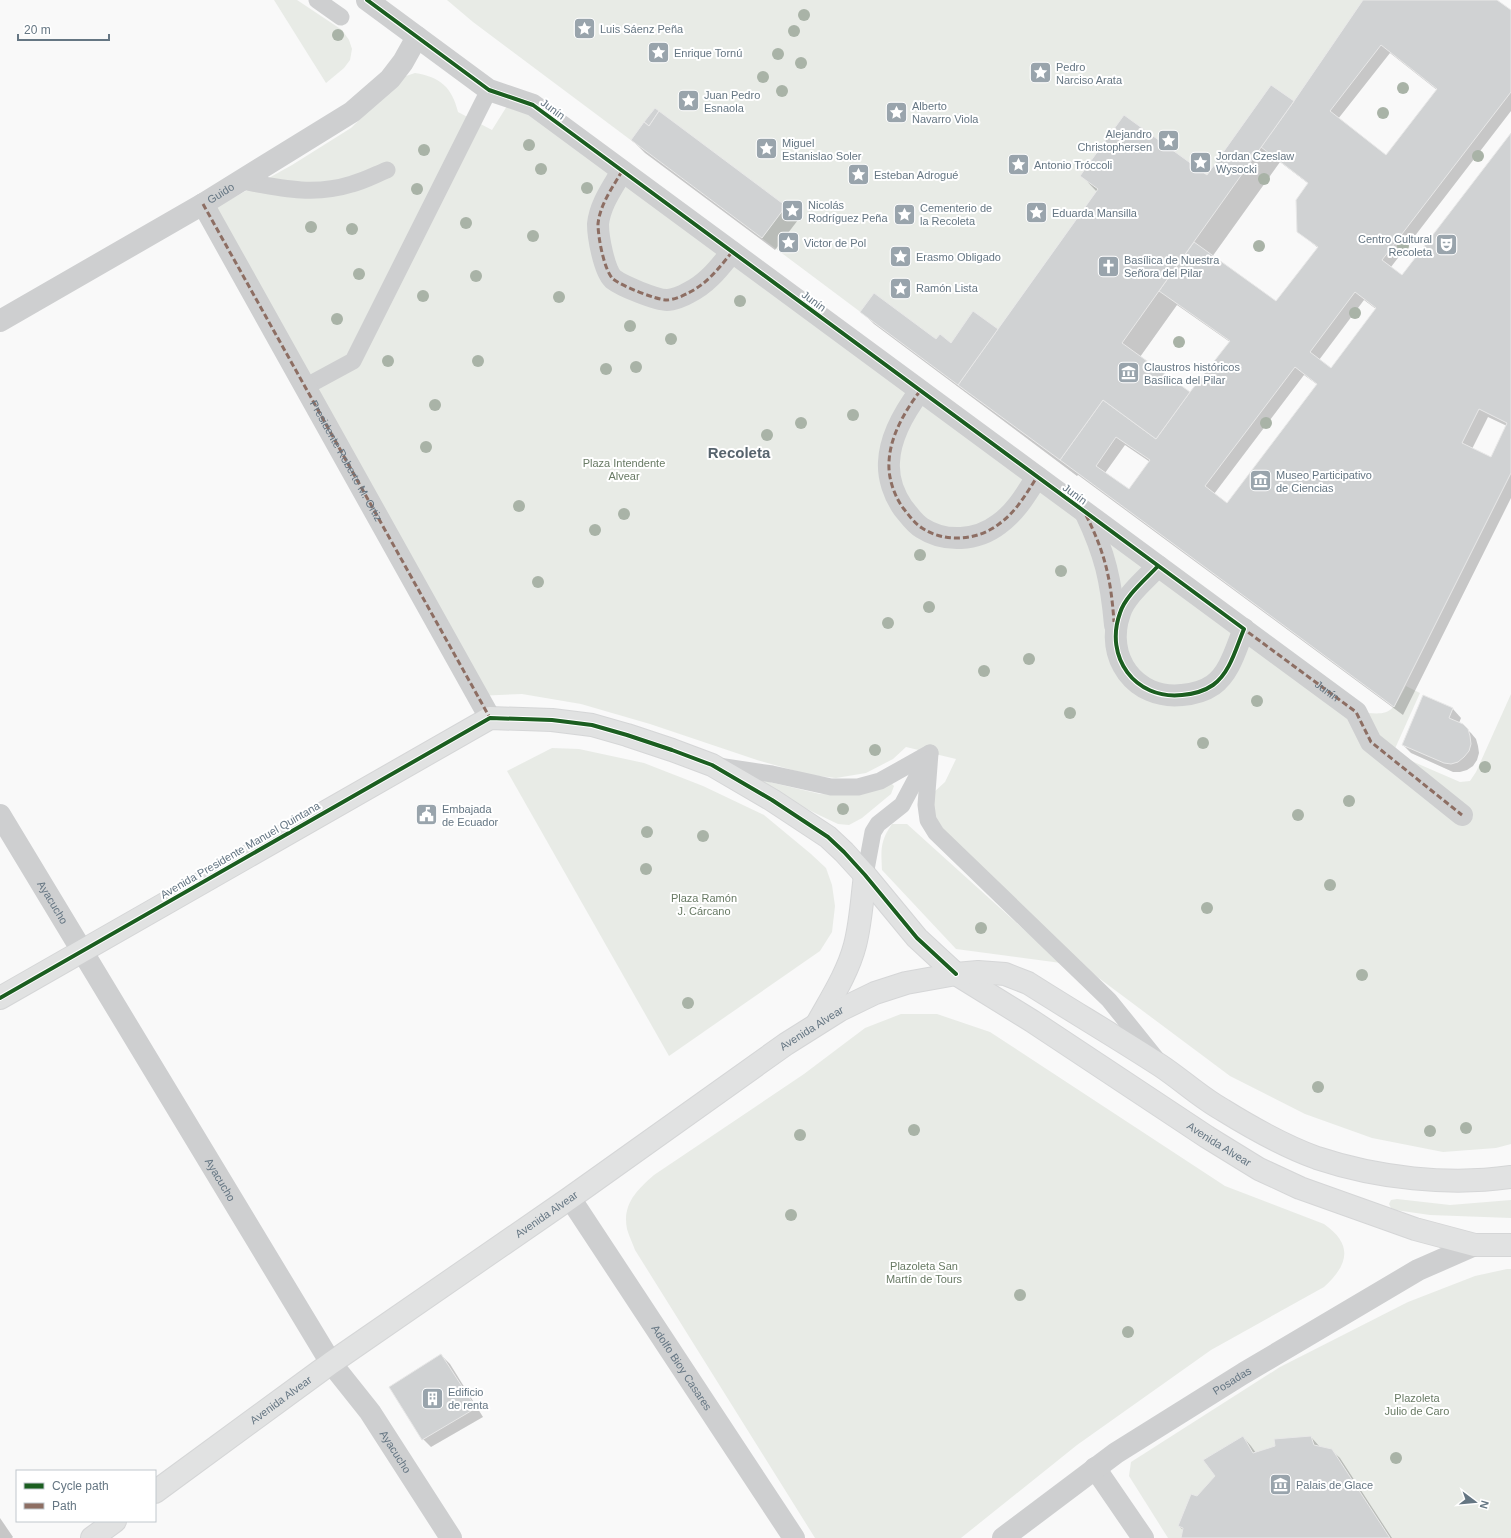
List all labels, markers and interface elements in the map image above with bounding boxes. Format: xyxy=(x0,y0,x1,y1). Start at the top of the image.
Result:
scale bar xyxy=(18,16,109,42)
place icon: Luis Sáenz Peña xyxy=(572,16,598,42)
text: 20 m xyxy=(24,23,51,37)
place label: Luis Sáenz Peña xyxy=(600,23,684,35)
place icon: Enrique Tornú xyxy=(645,40,671,66)
place label: Enrique Tornú xyxy=(674,47,742,59)
place icon: Pedro Narciso Arata xyxy=(1027,60,1053,86)
place label: Pedro Narciso Arata xyxy=(1056,61,1123,86)
place icon: Juan Pedro Esnaola xyxy=(676,88,702,114)
place label: Juan Pedro Esnaola xyxy=(704,89,760,114)
street label: Junín xyxy=(539,96,567,122)
place icon: Alberto Navarro Viola xyxy=(884,99,910,125)
place label: Alberto Navarro Viola xyxy=(912,100,979,125)
place icon: Alejandro Christophersen xyxy=(1155,127,1181,153)
place label: Alejandro Christophersen xyxy=(1077,128,1152,153)
place icon: Miguel Estanislao Soler xyxy=(754,136,780,162)
place label: Miguel Estanislao Soler xyxy=(782,137,862,162)
place icon: Jordan Czeslaw Wysocki xyxy=(1188,149,1214,175)
place label: Jordan Czeslaw Wysocki xyxy=(1216,150,1294,175)
place icon: Antonio Tróccoli xyxy=(1006,152,1032,178)
place label: Antonio Tróccoli xyxy=(1034,159,1112,171)
place icon: Esteban Adrogué xyxy=(845,162,871,188)
place label: Esteban Adrogué xyxy=(874,169,958,181)
street label: Guido xyxy=(205,180,236,206)
place icon: Nicolás Rodríguez Peña xyxy=(780,198,806,224)
place label: Nicolás Rodríguez Peña xyxy=(808,199,888,224)
place icon: Eduarda Mansilla xyxy=(1024,200,1050,226)
place icon: Cementerio de la Recoleta xyxy=(892,201,918,227)
place label: Cementerio de la Recoleta xyxy=(920,202,992,227)
place label: Eduarda Mansilla xyxy=(1052,207,1138,219)
place icon: Victor de Pol xyxy=(775,230,801,256)
theatre icon: Centro Cultural Recoleta xyxy=(1434,232,1460,258)
place label: Centro Cultural Recoleta xyxy=(1358,233,1433,258)
place label: Victor de Pol xyxy=(804,237,866,249)
place icon: Erasmo Obligado xyxy=(887,244,913,270)
place label: Erasmo Obligado xyxy=(916,251,1001,263)
church icon: Basílica de Nuestra Señora del Pilar xyxy=(1096,253,1122,279)
place label: Basílica de Nuestra Señora del Pilar xyxy=(1124,254,1220,279)
place icon: Ramón Lista xyxy=(887,275,913,301)
place label: Ramón Lista xyxy=(916,282,979,294)
street label: Junín xyxy=(800,288,828,314)
museum icon: Claustros históricos Basílica del Pilar xyxy=(1116,360,1142,386)
place label: Claustros históricos Basílica del Pilar xyxy=(1144,361,1240,386)
street label: Presidente Roberto M. Ortiz xyxy=(308,398,385,523)
district label: Recoleta xyxy=(708,444,771,461)
park label: Plaza Intendente Alvear xyxy=(583,457,665,482)
museum icon: Museo Participativo de Ciencias xyxy=(1248,468,1274,494)
place label: Museo Participativo de Ciencias xyxy=(1276,469,1372,494)
street label: Junín xyxy=(1061,481,1089,507)
street label: Junín xyxy=(1313,678,1342,704)
street label: Avenida Presidente Manuel Quintana xyxy=(158,799,323,901)
public building icon: Embajada de Ecuador xyxy=(414,802,440,828)
place label: Embajada de Ecuador xyxy=(442,803,499,828)
street label: Ayacucho xyxy=(35,879,70,926)
park label: Plaza Ramón J. Cárcano xyxy=(671,892,737,917)
street label: Avenida Alvear xyxy=(777,1003,846,1053)
street label: Avenida Alvear xyxy=(1185,1119,1254,1169)
street label: Ayacucho xyxy=(203,1156,238,1203)
street label: Avenida Alvear xyxy=(513,1188,580,1240)
park label: Plazoleta San Martín de Tours xyxy=(886,1260,963,1285)
street label: Adolfo Bioy Casares xyxy=(649,1323,714,1413)
street label: Posadas xyxy=(1210,1364,1254,1397)
street label: Avenida Alvear xyxy=(248,1373,314,1426)
building icon: Edificio de renta xyxy=(419,1385,445,1411)
place label: Edificio de renta xyxy=(448,1386,489,1411)
park label: Plazoleta Julio de Caro xyxy=(1385,1392,1449,1417)
street label: Ayacucho xyxy=(377,1428,414,1475)
legend xyxy=(16,1470,156,1522)
museum icon: Palais de Glace xyxy=(1268,1472,1294,1498)
text: Cycle path xyxy=(52,1479,109,1493)
place label: Palais de Glace xyxy=(1296,1479,1373,1491)
north arrow xyxy=(1455,1482,1495,1522)
text: Path xyxy=(52,1499,77,1513)
text: N xyxy=(1478,1499,1491,1510)

